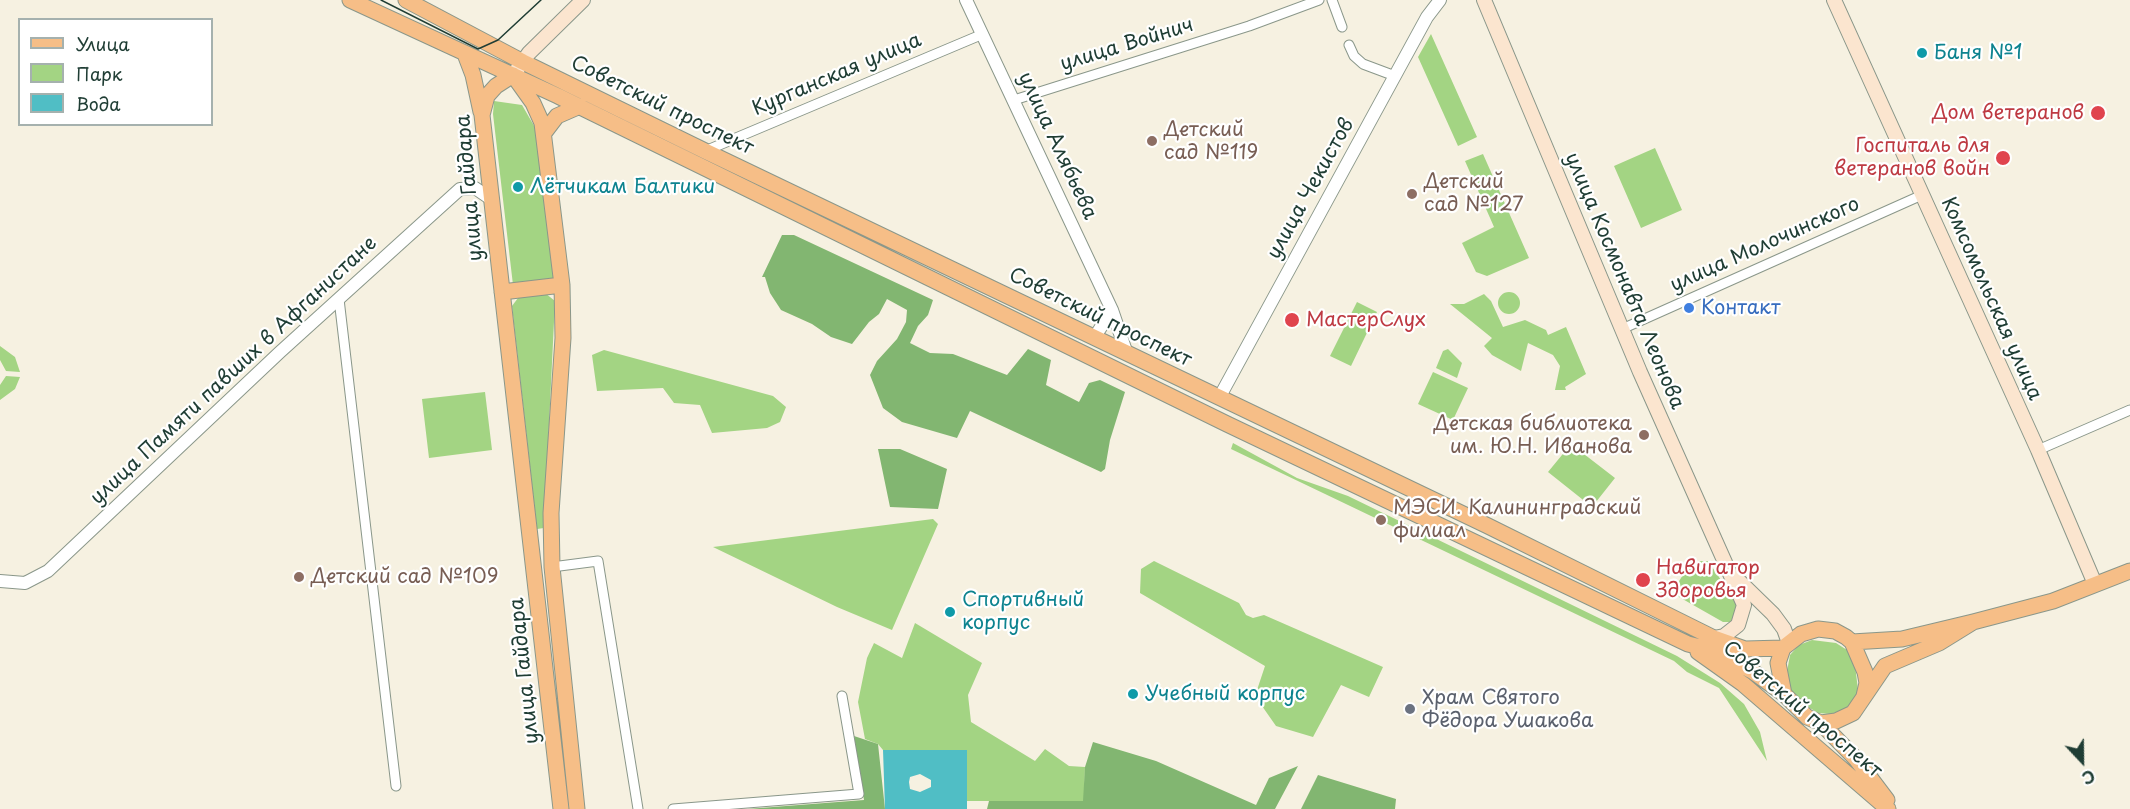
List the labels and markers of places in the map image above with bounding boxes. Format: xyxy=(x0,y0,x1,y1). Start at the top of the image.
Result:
place label: Баня №1 xyxy=(1934,41,2022,65)
marker: Баня №1 xyxy=(1915,46,1929,60)
place label: Дом ветеранов xyxy=(1932,101,2084,125)
marker: Дом ветеранов xyxy=(2089,104,2107,122)
place label: Детский сад №119 xyxy=(1164,118,1258,165)
marker: Детский сад №119 xyxy=(1145,134,1159,148)
place label: Госпиталь для ветеранов войн xyxy=(1834,134,1990,181)
marker: Госпиталь для ветеранов войн xyxy=(1994,149,2012,167)
place label: Детский сад №127 xyxy=(1424,170,1524,217)
place label: Лётчикам Балтики xyxy=(530,175,715,199)
marker: Лётчикам Балтики xyxy=(511,180,525,194)
marker: Детский сад №127 xyxy=(1405,187,1419,201)
place label: Контакт xyxy=(1701,296,1780,320)
marker: Контакт xyxy=(1682,301,1696,315)
place label: МастерСлух xyxy=(1306,308,1426,332)
marker: МастерСлух xyxy=(1283,311,1301,329)
place label: Детская библиотека им. Ю.Н. Иванова xyxy=(1434,412,1632,459)
marker: Детская библиотека им. Ю.Н. Иванова xyxy=(1637,428,1651,442)
place label: МЭСИ. Калининградский филиал xyxy=(1393,496,1641,543)
marker: МЭСИ. Калининградский филиал xyxy=(1374,513,1388,527)
place label: Навигатор Здоровья xyxy=(1656,556,1760,603)
place label: Детский сад №109 xyxy=(311,565,498,589)
marker: Детский сад №109 xyxy=(292,570,306,584)
marker: Навигатор Здоровья xyxy=(1634,571,1652,589)
place label: Спортивный корпус xyxy=(962,588,1084,635)
marker: Спортивный корпус xyxy=(943,605,957,619)
place label: Учебный корпус xyxy=(1145,682,1305,706)
place label: Храм Святого Фёдора Ушакова xyxy=(1422,686,1593,733)
marker: Учебный корпус xyxy=(1126,687,1140,701)
marker: Храм Святого Фёдора Ушакова xyxy=(1403,702,1417,716)

